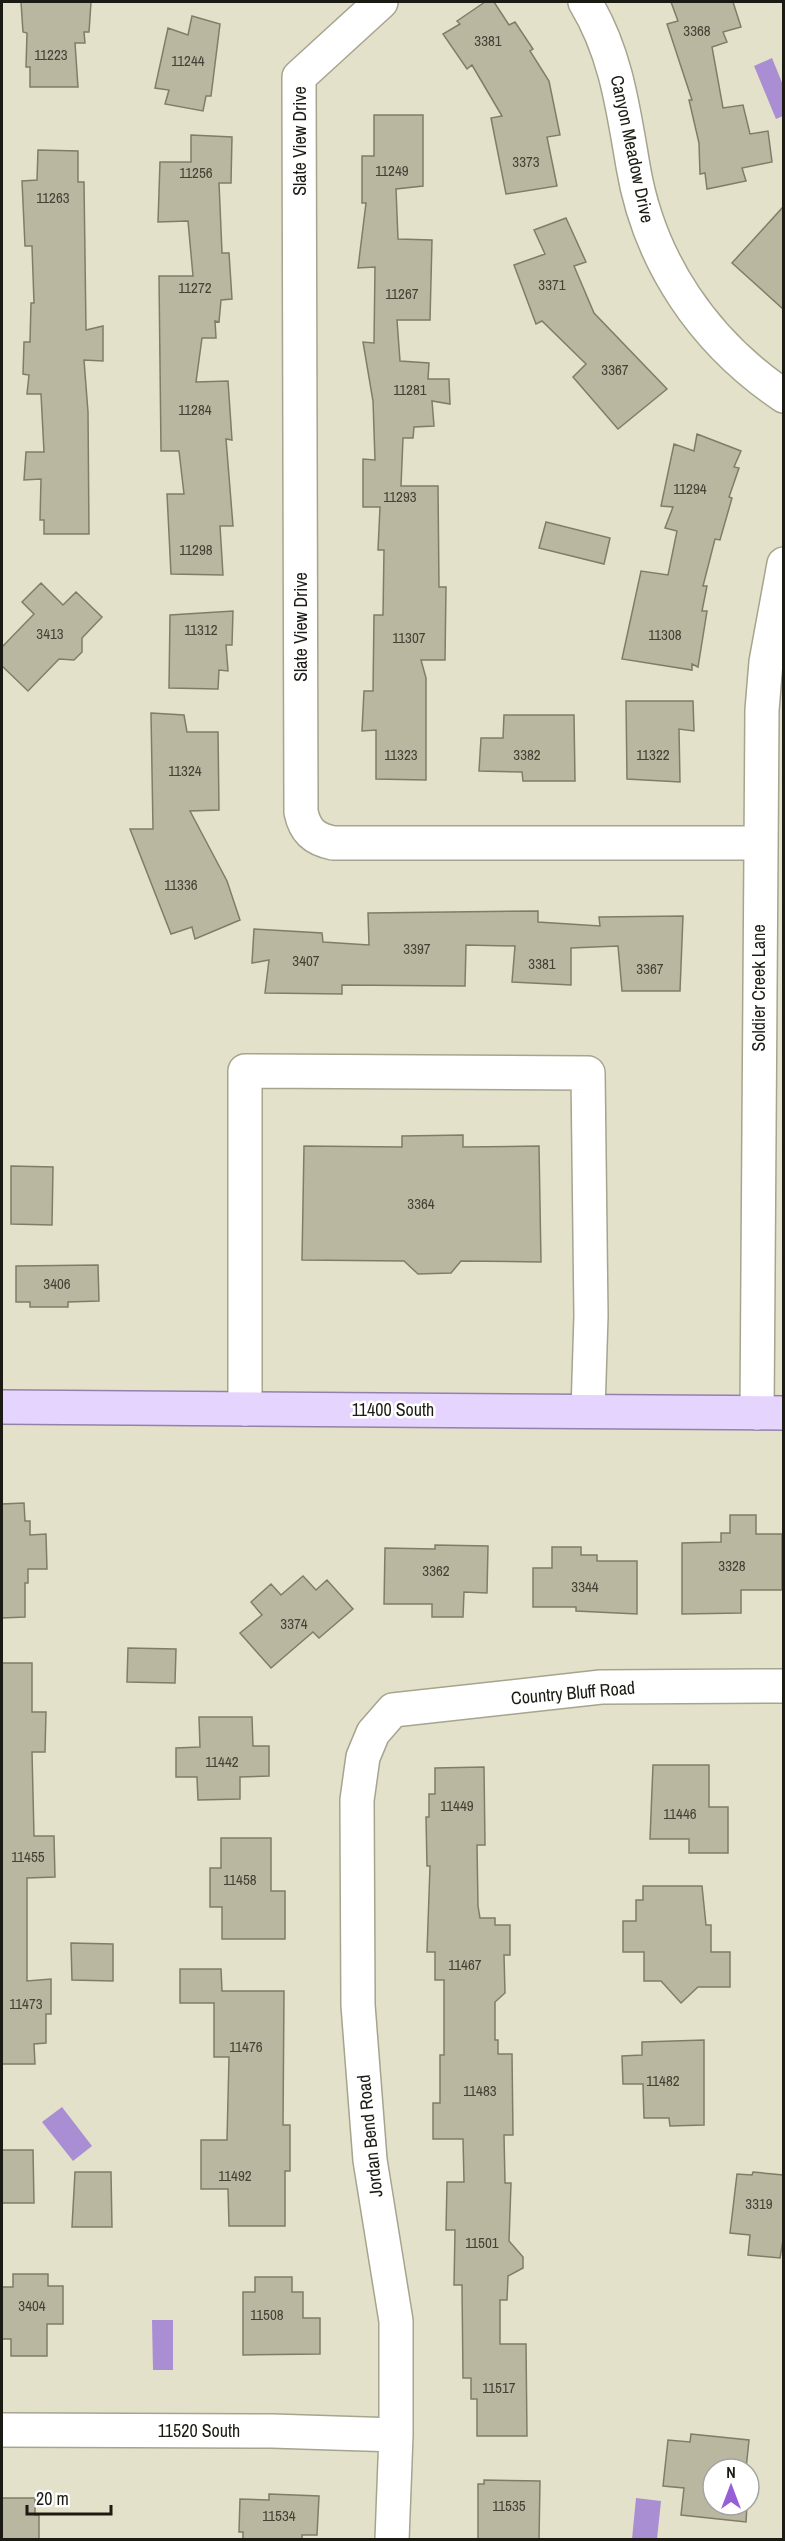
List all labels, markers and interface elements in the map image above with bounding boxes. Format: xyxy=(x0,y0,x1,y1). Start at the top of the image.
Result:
house number: 3368 xyxy=(683,20,711,41)
house number: 3381 xyxy=(474,30,502,51)
house number: 11223 xyxy=(34,44,68,65)
house number: 11244 xyxy=(171,50,205,71)
street label: Canyon Meadow Drive xyxy=(605,73,660,225)
street label: Slate View Drive xyxy=(287,86,312,196)
house number: 3373 xyxy=(512,151,540,172)
house number: 11249 xyxy=(375,160,409,181)
house number: 11256 xyxy=(179,162,213,183)
house number: 11263 xyxy=(36,187,70,208)
house number: 3371 xyxy=(538,274,566,295)
house number: 11272 xyxy=(178,277,212,298)
house number: 11267 xyxy=(385,283,419,304)
house number: 3367 xyxy=(601,359,629,380)
house number: 11281 xyxy=(393,379,427,400)
house number: 11284 xyxy=(178,399,212,420)
house number: 11294 xyxy=(673,478,707,499)
house number: 11293 xyxy=(383,486,417,507)
house number: 11298 xyxy=(179,539,213,560)
street label: Slate View Drive xyxy=(288,572,313,682)
house number: 11312 xyxy=(184,619,218,640)
house number: 3413 xyxy=(36,623,64,644)
house number: 11308 xyxy=(648,624,682,645)
house number: 11307 xyxy=(392,627,426,648)
house number: 11323 xyxy=(384,744,418,765)
house number: 3382 xyxy=(513,744,541,765)
house number: 11322 xyxy=(636,744,670,765)
house number: 11324 xyxy=(168,760,202,781)
house number: 11336 xyxy=(164,874,198,895)
street label: Soldier Creek Lane xyxy=(746,924,771,1052)
house number: 3397 xyxy=(403,938,431,959)
house number: 3407 xyxy=(292,950,320,971)
house number: 3381 xyxy=(528,953,556,974)
house number: 3367 xyxy=(636,958,664,979)
house number: 3364 xyxy=(407,1193,435,1214)
house number: 3406 xyxy=(43,1273,71,1294)
street label: 11400 South xyxy=(352,1397,434,1422)
house number: 3328 xyxy=(718,1555,746,1576)
house number: 3362 xyxy=(422,1560,450,1581)
house number: 3344 xyxy=(571,1576,599,1597)
house number: 3374 xyxy=(280,1613,308,1634)
street label: Country Bluff Road xyxy=(510,1675,636,1710)
house number: 11442 xyxy=(205,1751,239,1772)
house number: 11449 xyxy=(440,1795,474,1816)
house number: 11446 xyxy=(663,1803,697,1824)
house number: 11455 xyxy=(11,1846,45,1867)
house number: 11458 xyxy=(223,1869,257,1890)
house number: 11467 xyxy=(448,1954,482,1975)
house number: 11473 xyxy=(9,1993,43,2014)
house number: 11476 xyxy=(229,2036,263,2057)
house number: 11482 xyxy=(646,2070,680,2091)
street label: Jordan Bend Road xyxy=(351,2074,388,2199)
house number: 11483 xyxy=(463,2080,497,2101)
house number: 11492 xyxy=(218,2165,252,2186)
house number: 3319 xyxy=(745,2193,773,2214)
house number: 11501 xyxy=(465,2232,499,2253)
house number: 3404 xyxy=(18,2295,46,2316)
house number: 11508 xyxy=(250,2304,284,2325)
house number: 11517 xyxy=(482,2377,516,2398)
street label: 11520 South xyxy=(158,2418,240,2443)
north arrow xyxy=(701,2457,761,2517)
text: N xyxy=(726,2461,736,2483)
scale bar xyxy=(27,2478,111,2516)
text: 20 m xyxy=(36,2486,69,2511)
house number: 11535 xyxy=(492,2495,526,2516)
house number: 11534 xyxy=(262,2505,296,2526)

